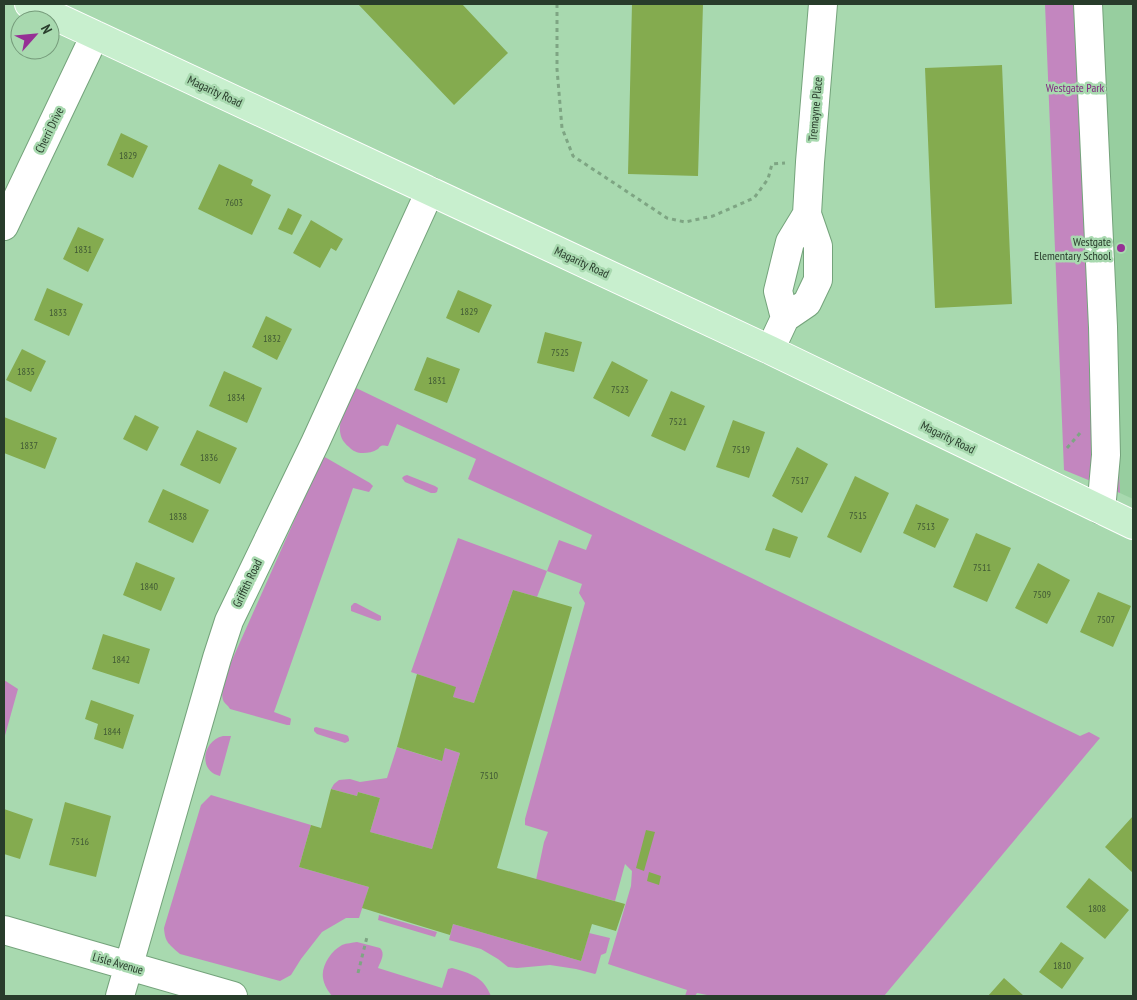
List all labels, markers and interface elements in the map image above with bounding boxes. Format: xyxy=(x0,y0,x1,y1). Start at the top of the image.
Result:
north arrow xyxy=(10,10,60,60)
text: N xyxy=(37,22,56,37)
street label: Magarity Road xyxy=(185,72,245,110)
street label: Tremayne Place xyxy=(805,76,825,142)
park label: Westgate Park xyxy=(1046,80,1105,95)
street label: Cherri Drive xyxy=(31,105,67,155)
house number: 1829 xyxy=(119,149,137,162)
house number: 7603 xyxy=(225,196,243,209)
place label: Westgate Elementary School xyxy=(1034,234,1111,263)
marker: Westgate Elementary School xyxy=(1115,242,1127,254)
house number: 1831 xyxy=(74,243,92,256)
street label: Magarity Road xyxy=(552,243,612,281)
house number: 1829 xyxy=(460,305,478,318)
house number: 1833 xyxy=(49,306,67,319)
house number: 1832 xyxy=(263,332,281,345)
house number: 7525 xyxy=(551,346,569,359)
house number: 1835 xyxy=(17,365,35,378)
house number: 1831 xyxy=(428,374,446,387)
house number: 7523 xyxy=(611,383,629,396)
house number: 1834 xyxy=(227,391,246,404)
house number: 7521 xyxy=(669,415,687,428)
street label: Magarity Road xyxy=(918,417,978,457)
house number: 1837 xyxy=(20,439,38,452)
house number: 7519 xyxy=(732,443,750,456)
house number: 1836 xyxy=(200,451,219,464)
house number: 7517 xyxy=(791,474,809,487)
house number: 7515 xyxy=(849,509,867,522)
house number: 1838 xyxy=(169,510,187,523)
house number: 7513 xyxy=(917,520,935,533)
street label: Griffith Road xyxy=(229,556,265,610)
house number: 7511 xyxy=(973,561,991,574)
house number: 1840 xyxy=(140,580,159,593)
house number: 7509 xyxy=(1033,588,1051,601)
house number: 7507 xyxy=(1097,613,1115,626)
house number: 1842 xyxy=(112,653,130,666)
house number: 1844 xyxy=(103,725,122,738)
house number: 7510 xyxy=(480,769,499,782)
house number: 7516 xyxy=(71,835,90,848)
house number: 1808 xyxy=(1088,902,1106,915)
street label: Lisle Avenue xyxy=(91,949,145,977)
house number: 1810 xyxy=(1053,959,1072,972)

